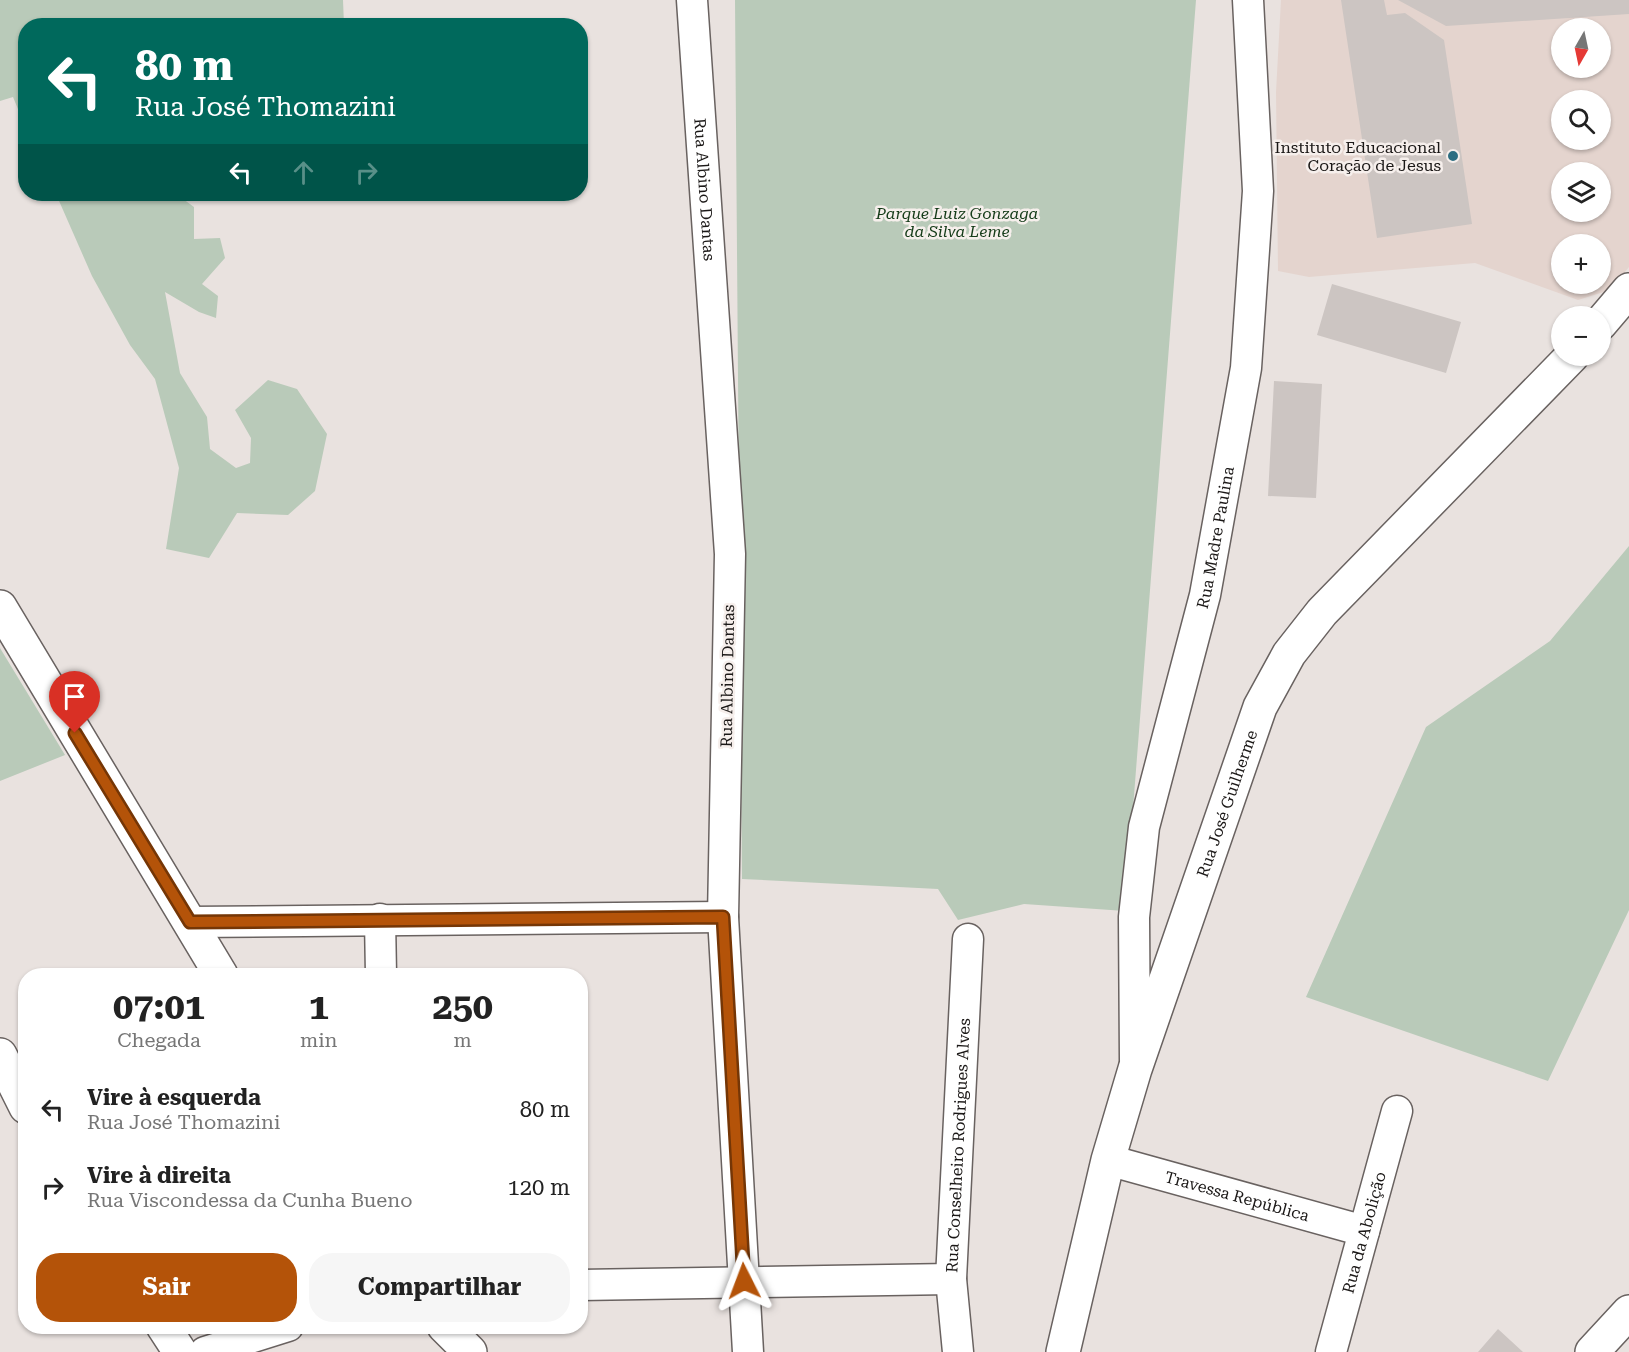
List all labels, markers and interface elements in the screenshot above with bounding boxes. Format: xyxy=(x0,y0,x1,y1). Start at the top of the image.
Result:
north arrow xyxy=(1551,18,1611,78)
map controls xyxy=(1551,18,1611,366)
text: 80 m xyxy=(135,41,233,90)
icon: left xyxy=(36,42,114,120)
button: search xyxy=(1551,90,1611,150)
text: Rua José Thomazini xyxy=(135,91,396,123)
street label: Rua Albino Dantas xyxy=(690,118,719,262)
place label: Instituto Educacional Coração de Jesus xyxy=(1275,138,1441,175)
marker: Instituto Educacional Coração de Jesus xyxy=(1446,149,1460,163)
icon: left xyxy=(224,156,257,189)
icon: ahead xyxy=(287,156,320,189)
icon: right xyxy=(350,156,383,189)
button: layers xyxy=(1551,162,1611,222)
park label: Parque Luiz Gonzaga da Silva Leme xyxy=(875,204,1039,241)
button: + xyxy=(1551,234,1611,294)
button: − xyxy=(1551,306,1611,366)
street label: Rua Madre Paulina xyxy=(1193,465,1238,611)
street label: Rua Albino Dantas xyxy=(717,604,738,748)
pin xyxy=(49,671,100,733)
icon: arrive xyxy=(58,680,91,713)
street label: Rua José Guilherme xyxy=(1193,727,1261,880)
text: 07:01 xyxy=(113,986,205,1028)
text: 1 xyxy=(309,986,329,1028)
text: 250 xyxy=(433,986,493,1028)
street label: Rua Conselheiro Rodrigues Alves xyxy=(942,1017,974,1273)
text: Chegada xyxy=(117,1028,201,1052)
text: min xyxy=(300,1028,337,1052)
text: m xyxy=(454,1028,472,1052)
text: Vire à esquerda xyxy=(87,1085,261,1110)
icon: left xyxy=(36,1093,69,1126)
text: 80 m xyxy=(520,1097,570,1122)
text: Rua José Thomazini xyxy=(87,1110,280,1134)
text: Vire à direita xyxy=(87,1163,231,1188)
street label: Travessa República xyxy=(1163,1167,1312,1225)
street label: Rua da Abolição xyxy=(1338,1169,1390,1296)
icon: right xyxy=(36,1171,69,1204)
text: 120 m xyxy=(507,1175,570,1200)
text: Rua Viscondessa da Cunha Bueno xyxy=(87,1188,412,1212)
position arrow xyxy=(712,1249,776,1313)
button: Sair xyxy=(36,1253,297,1322)
button: Compartilhar xyxy=(309,1253,570,1322)

